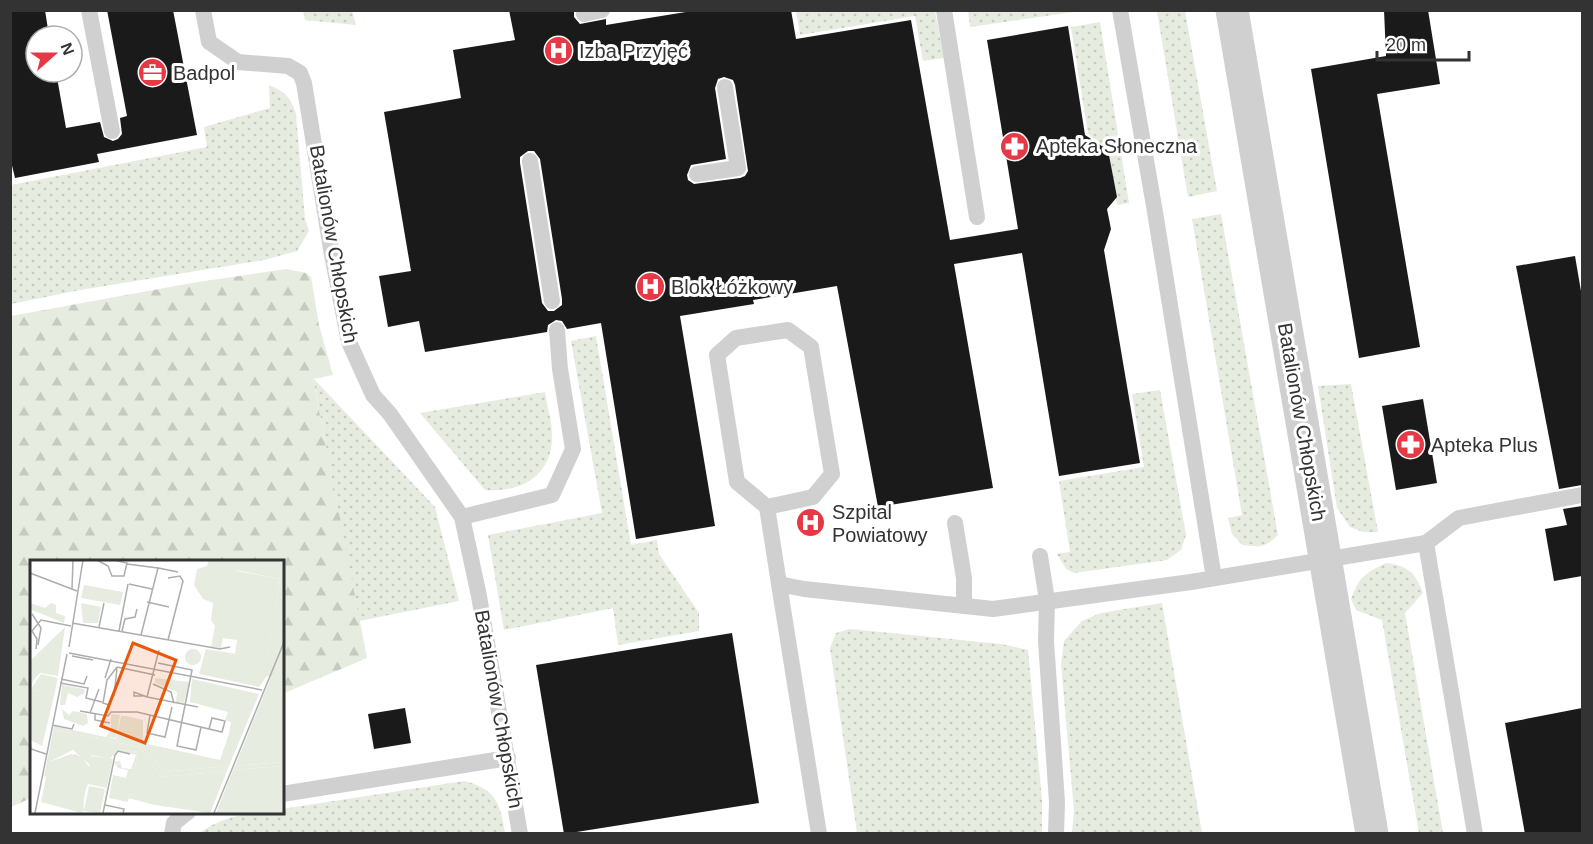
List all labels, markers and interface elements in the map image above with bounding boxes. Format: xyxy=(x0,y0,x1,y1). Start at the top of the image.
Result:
north arrow xyxy=(24,24,84,84)
scale bar xyxy=(1377,24,1468,62)
hospital icon: Izba Przyjęć xyxy=(542,35,574,67)
text: 20 m xyxy=(1386,35,1426,55)
text: N xyxy=(58,40,78,57)
place label: Izba Przyjęć xyxy=(579,40,688,62)
office icon: Badpol xyxy=(136,57,168,89)
place label: Badpol xyxy=(173,62,235,84)
pharmacy icon: Apteka Słoneczna xyxy=(999,130,1031,162)
place label: Apteka Słoneczna xyxy=(1036,135,1198,157)
street label: Batalionów Chłopskich xyxy=(306,143,362,345)
hospital icon: Blok Łóżkowy xyxy=(634,271,666,303)
place label: Blok Łóżkowy xyxy=(671,276,793,298)
street label: Batalionów Chłopskich xyxy=(1274,321,1330,523)
pharmacy icon: Apteka Plus xyxy=(1394,429,1426,461)
place label: Apteka Plus xyxy=(1431,434,1538,456)
place label: Szpital Powiatowy xyxy=(832,501,928,546)
hospital icon: Szpital Powiatowy xyxy=(795,507,827,539)
inset map xyxy=(30,560,284,814)
street label: Batalionów Chłopskich xyxy=(471,608,527,810)

